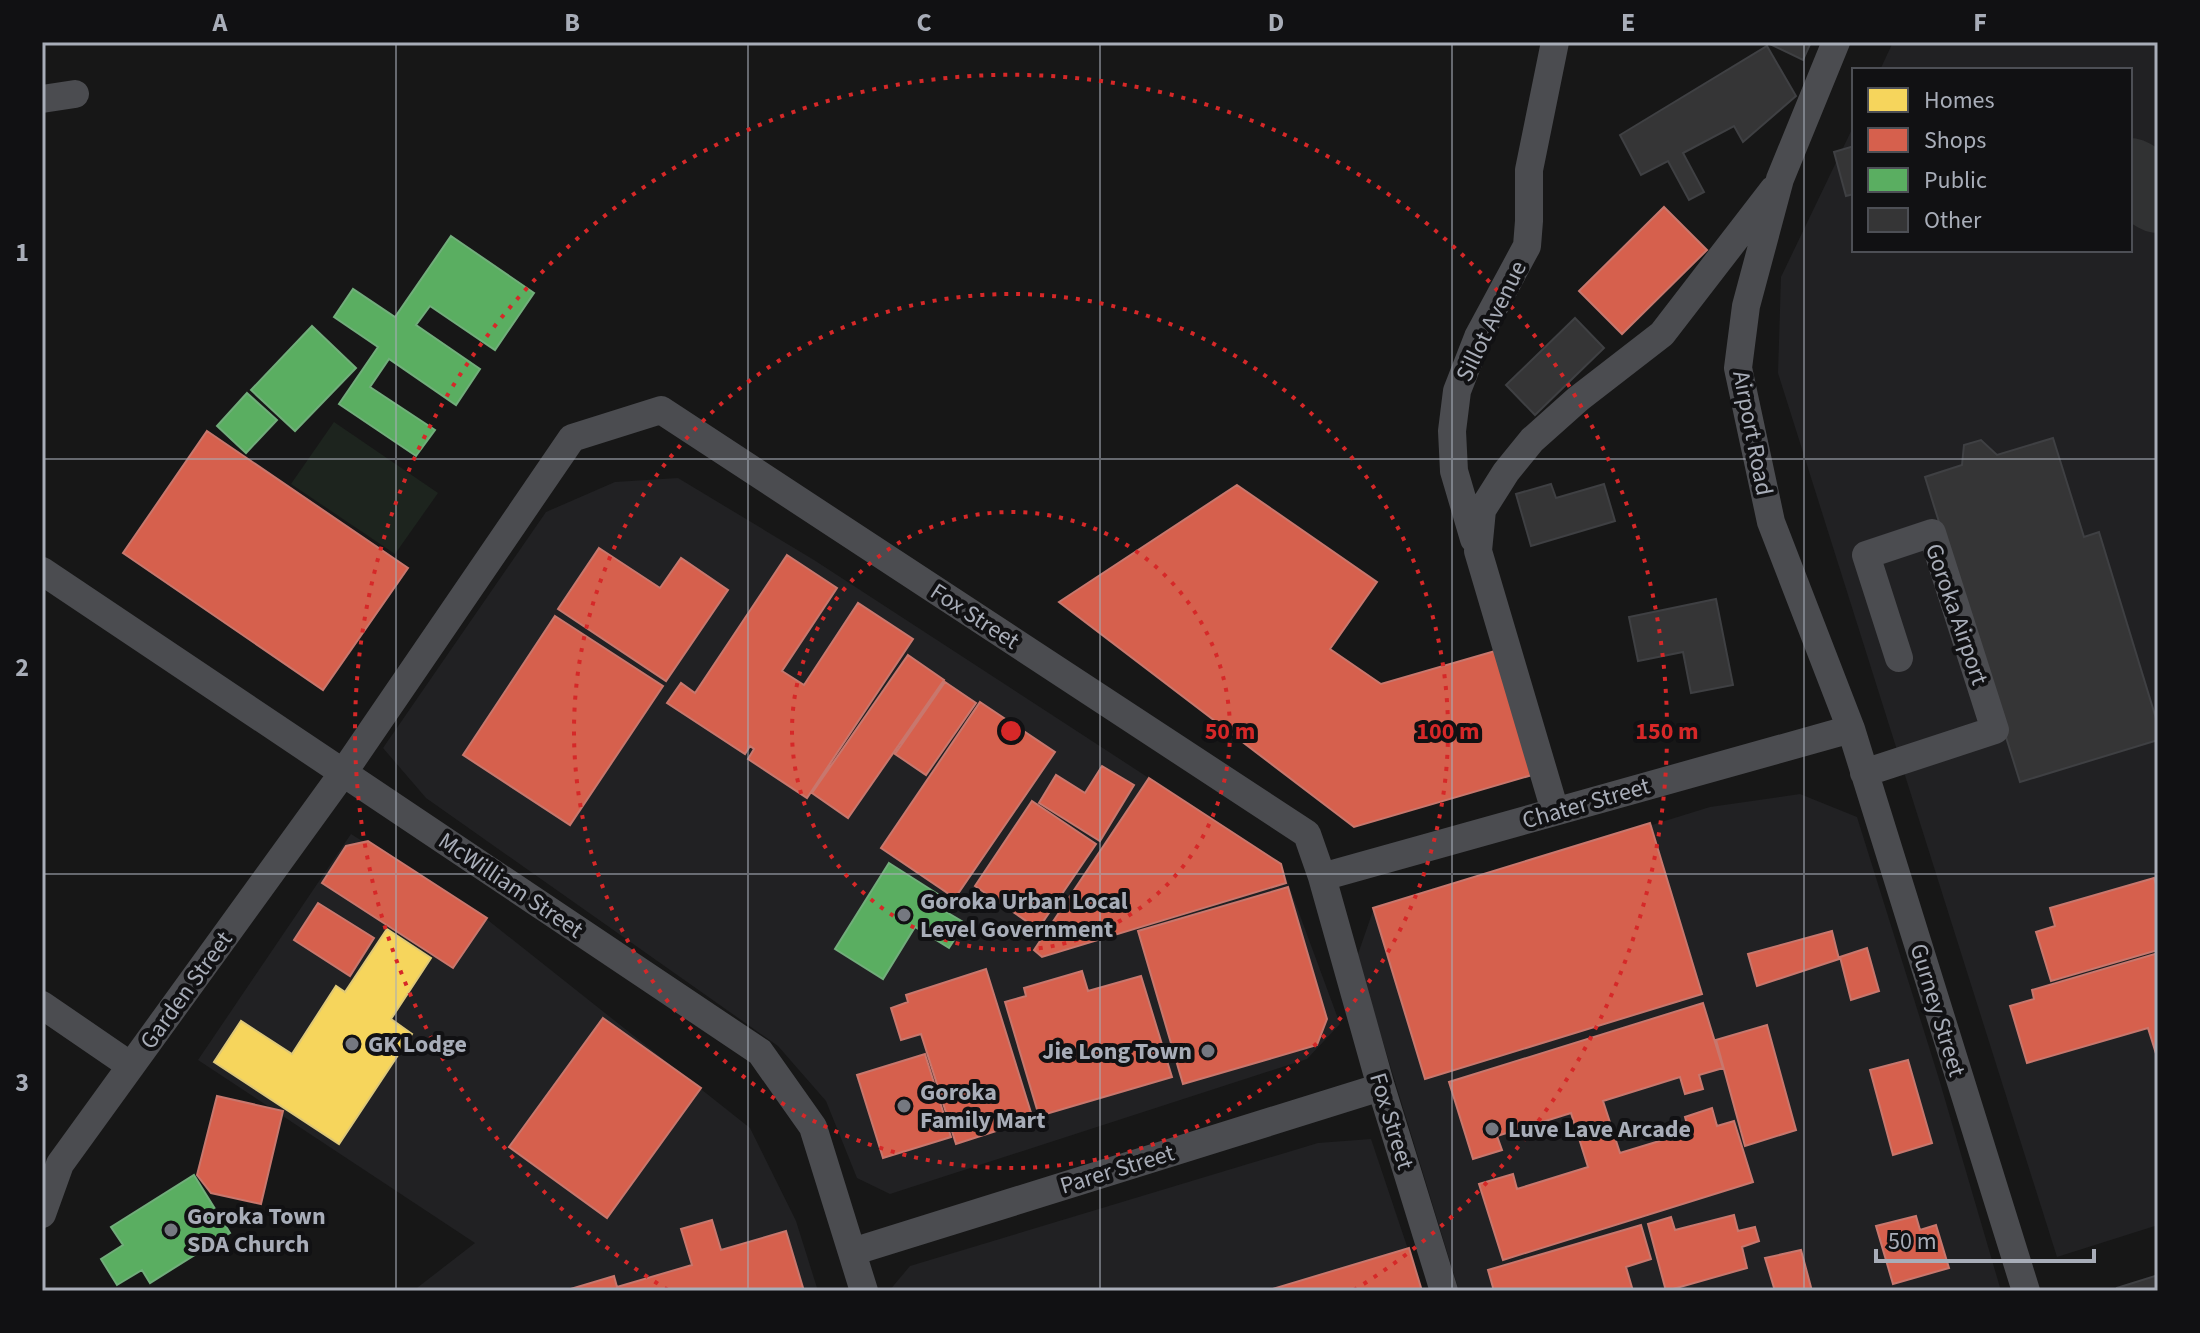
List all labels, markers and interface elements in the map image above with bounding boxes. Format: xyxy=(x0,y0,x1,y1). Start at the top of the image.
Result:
text: A xyxy=(212,4,229,41)
text: B xyxy=(564,4,580,41)
text: C xyxy=(916,4,932,41)
text: D xyxy=(1268,4,1284,41)
text: E xyxy=(1621,4,1635,41)
text: F xyxy=(1973,4,1987,41)
legend xyxy=(1852,68,2132,252)
text: Homes xyxy=(1924,83,1995,118)
text: Shops xyxy=(1924,123,1986,158)
text: Public xyxy=(1924,163,1987,198)
text: Other xyxy=(1924,203,1982,238)
text: 1 xyxy=(15,234,29,271)
street label: Sillot Avenue xyxy=(1447,255,1536,388)
street label: Airport Road xyxy=(1723,368,1782,498)
street label: Goroka Airport xyxy=(1916,539,1997,690)
street label: Fox Street xyxy=(923,575,1026,658)
text: 2 xyxy=(15,649,29,686)
text: 50 m xyxy=(1205,714,1255,749)
text: 100 m xyxy=(1416,714,1480,749)
text: 150 m xyxy=(1635,714,1699,749)
centre of rings xyxy=(997,717,1025,745)
street label: Chater Street xyxy=(1518,769,1654,838)
street label: McWilliam Street xyxy=(431,824,590,947)
place label: Goroka Urban Local Level Government xyxy=(920,884,1128,947)
marker: Goroka Urban Local Level Government xyxy=(895,906,913,924)
street label: Garden Street xyxy=(132,924,241,1057)
street label: Gurney Street xyxy=(1901,939,1974,1081)
place label: GK Lodge xyxy=(368,1027,467,1062)
place label: Jie Long Town xyxy=(1042,1034,1192,1069)
marker: GK Lodge xyxy=(343,1035,361,1053)
marker: Jie Long Town xyxy=(1199,1042,1217,1060)
text: 3 xyxy=(15,1064,29,1101)
street label: Fox Street xyxy=(1360,1068,1423,1174)
place label: Goroka Family Mart xyxy=(920,1075,1045,1138)
marker: Goroka Family Mart xyxy=(895,1097,913,1115)
place label: Luve Lave Arcade xyxy=(1508,1112,1691,1147)
marker: Luve Lave Arcade xyxy=(1483,1120,1501,1138)
street label: Parer Street xyxy=(1056,1136,1179,1203)
place label: Goroka Town SDA Church xyxy=(187,1199,326,1262)
scale bar xyxy=(1876,1213,2094,1263)
marker: Goroka Town SDA Church xyxy=(162,1221,180,1239)
text: 50 m xyxy=(1888,1224,1937,1259)

